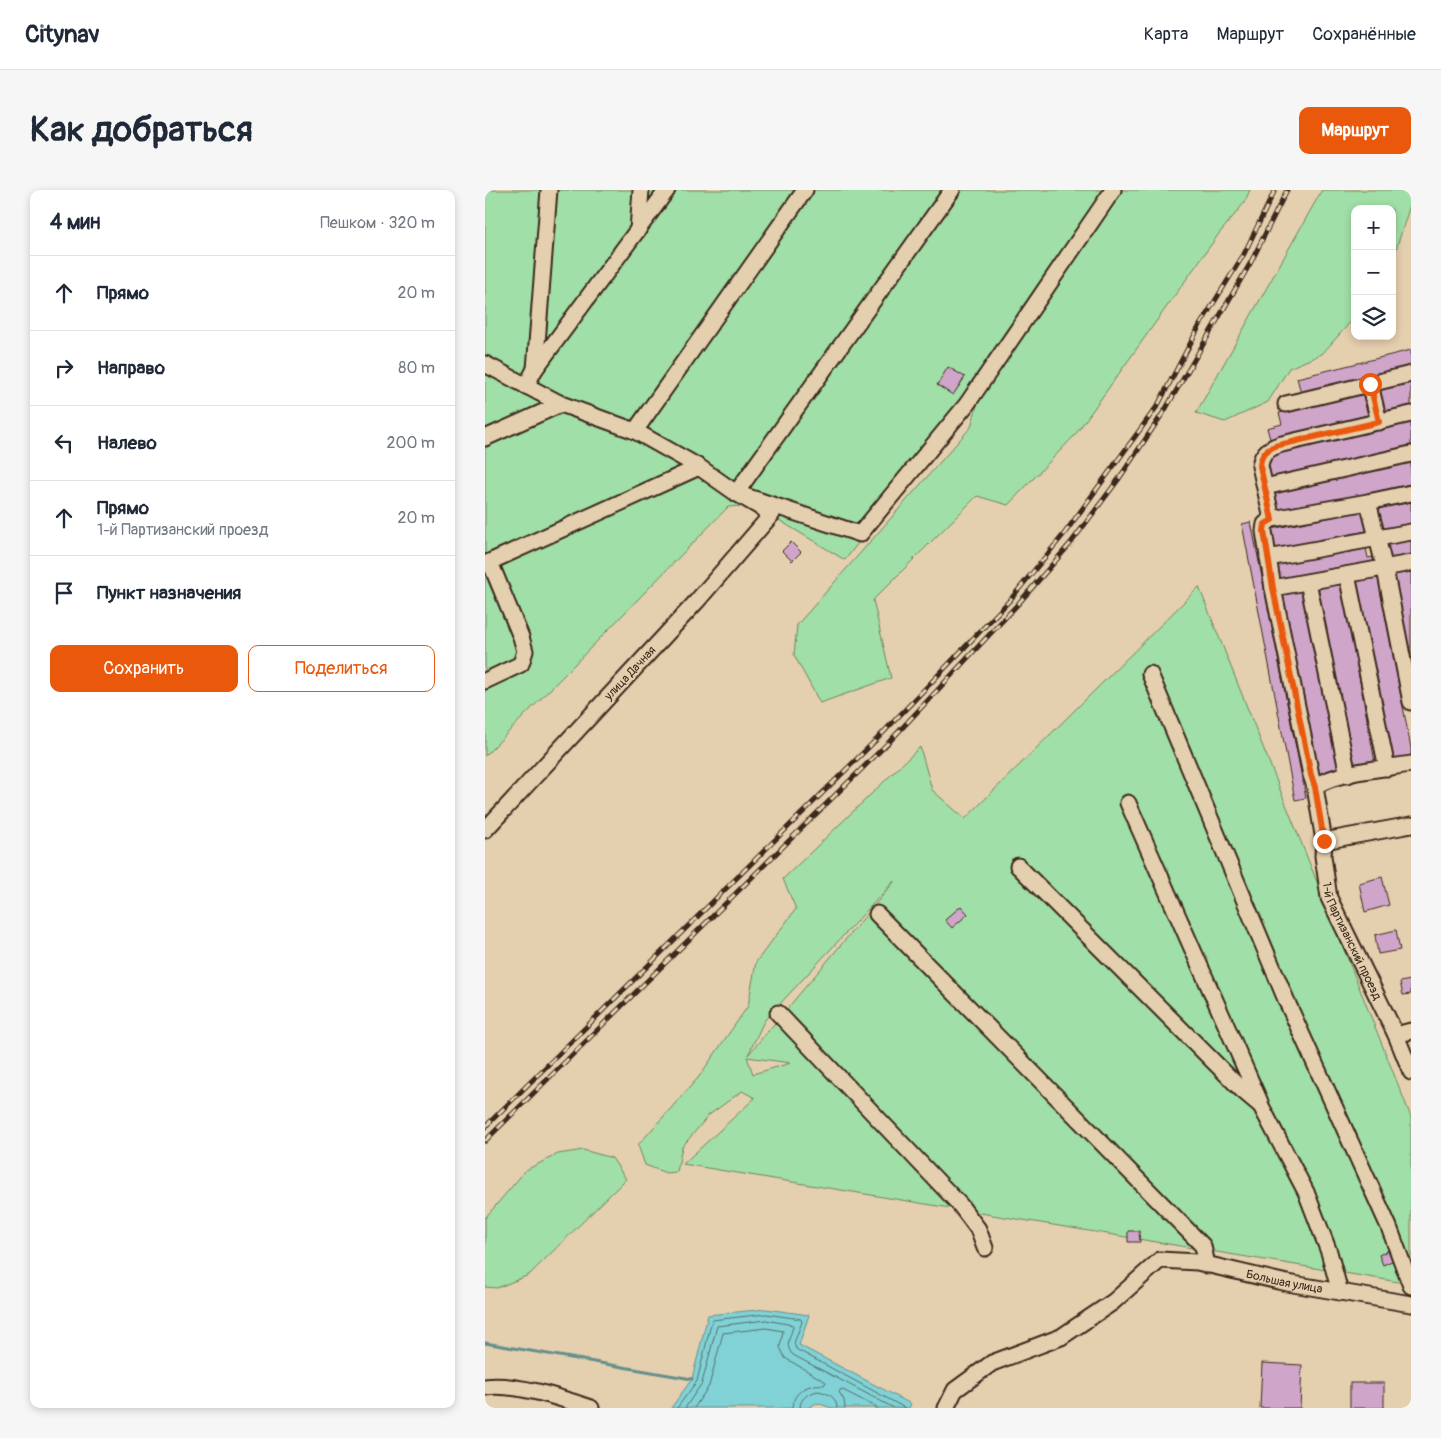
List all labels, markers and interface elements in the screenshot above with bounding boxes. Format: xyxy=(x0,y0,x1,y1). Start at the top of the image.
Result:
text: Citynav xyxy=(25,20,100,49)
text: Карта xyxy=(1144,23,1188,46)
text: Маршрут xyxy=(1216,23,1284,46)
text: Сохранённые xyxy=(1312,23,1416,46)
button: Маршрут xyxy=(1299,107,1411,154)
text: Как добраться xyxy=(30,108,253,152)
map controls xyxy=(1351,205,1396,340)
button: + xyxy=(1351,205,1396,250)
text: 4 мин xyxy=(50,209,100,236)
text: Пешком · 320 m xyxy=(320,213,435,233)
button: − xyxy=(1351,250,1396,295)
icon: ahead xyxy=(50,279,78,307)
text: Прямо xyxy=(97,281,149,305)
text: 20 m xyxy=(397,283,435,303)
button: layers xyxy=(1351,295,1396,340)
icon: right xyxy=(50,354,78,382)
text: Направо xyxy=(97,356,165,380)
text: 80 m xyxy=(398,358,435,378)
route start xyxy=(1359,373,1382,396)
icon: left xyxy=(50,429,78,457)
text: Налево xyxy=(97,431,157,455)
text: 200 m xyxy=(387,433,435,453)
text: Прямо xyxy=(97,496,149,520)
icon: ahead xyxy=(50,504,78,532)
text: 20 m xyxy=(397,508,435,528)
text: 1-й Партизанский проезд xyxy=(97,520,268,540)
icon: arrive xyxy=(50,579,78,607)
text: Пункт назначения xyxy=(97,581,241,605)
street label: улица Дачная xyxy=(601,643,659,704)
button: Сохранить xyxy=(50,645,238,692)
button: Поделиться xyxy=(248,645,435,692)
route end xyxy=(1313,830,1336,853)
street label: 1-й Партизанский проезд xyxy=(1319,881,1385,1003)
street label: Большая улица xyxy=(1245,1267,1324,1297)

